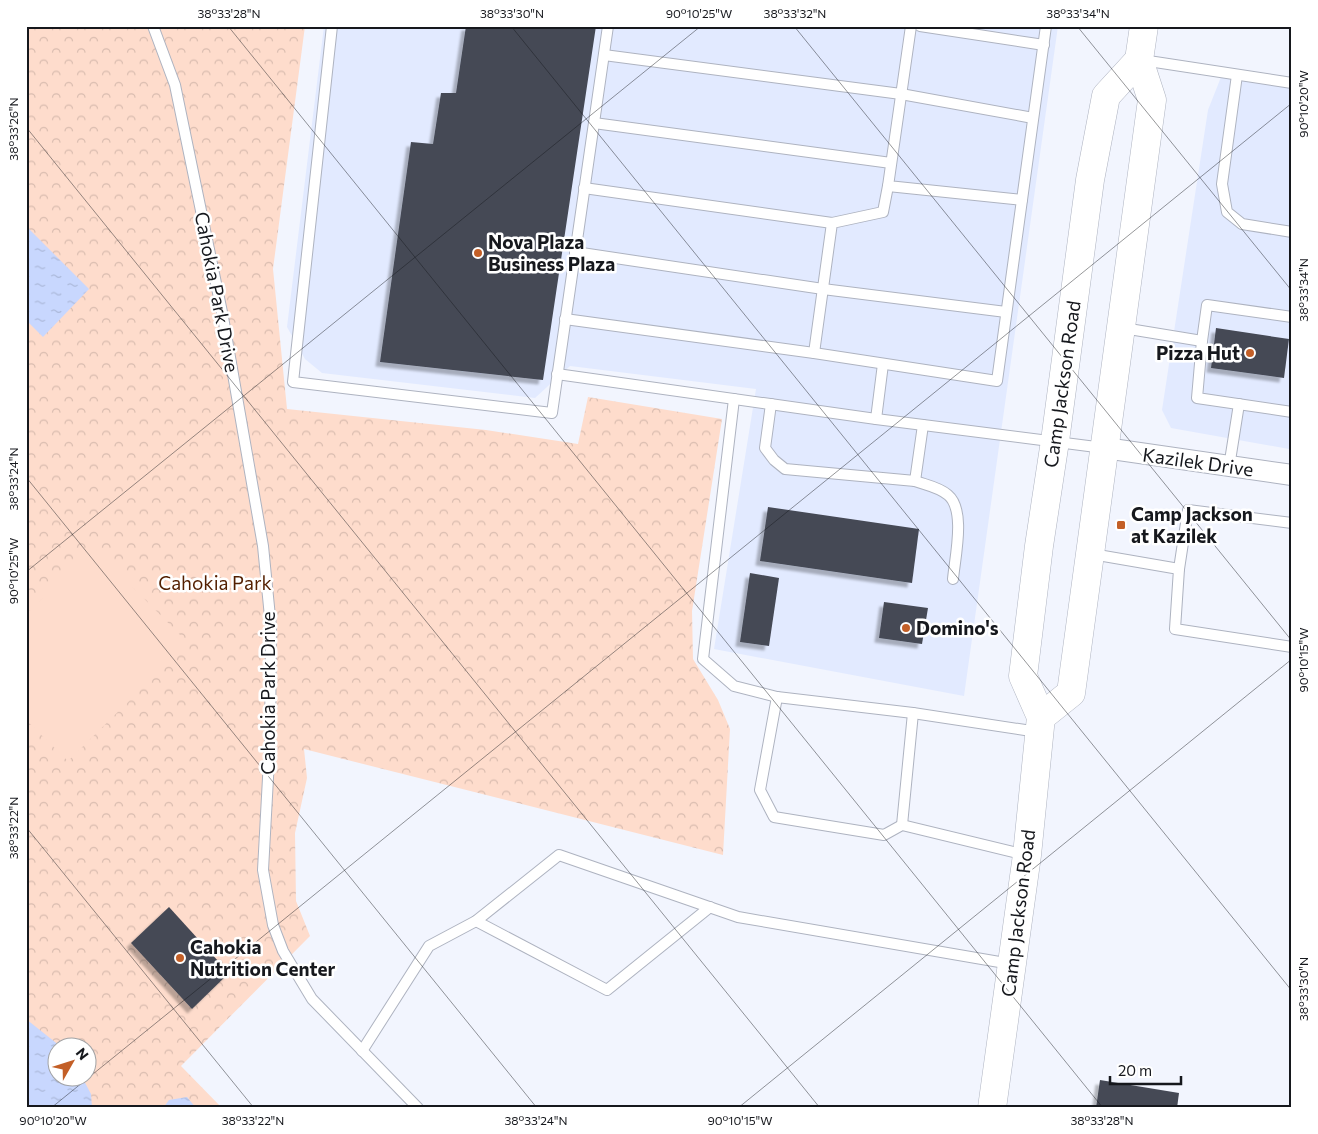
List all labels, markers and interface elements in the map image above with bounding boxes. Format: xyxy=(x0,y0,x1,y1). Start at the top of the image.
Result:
text: 38°33'28"N xyxy=(197,6,261,20)
text: 38°33'30"N xyxy=(480,6,544,20)
text: 90°10'25"W xyxy=(666,6,732,20)
text: 38°33'32"N xyxy=(764,6,826,20)
text: 38°33'34"N xyxy=(1046,6,1110,20)
text: 90°10'20"W xyxy=(1296,70,1310,138)
text: 38°33'26"N xyxy=(6,97,20,161)
street label: Cahokia Park Drive xyxy=(191,210,244,374)
place label: Nova Plaza Business Plaza xyxy=(488,230,615,275)
marker: Nova Plaza Business Plaza xyxy=(472,247,484,259)
text: 38°33'34"N xyxy=(1296,258,1310,322)
street label: Camp Jackson Road xyxy=(1038,299,1085,469)
place label: Pizza Hut xyxy=(1156,341,1240,364)
marker: Pizza Hut xyxy=(1244,347,1256,359)
street label: Kazilek Drive xyxy=(1141,442,1255,481)
text: 38°33'24"N xyxy=(6,448,20,511)
place label: Camp Jackson at Kazilek xyxy=(1131,502,1253,547)
marker: Camp Jackson at Kazilek xyxy=(1115,519,1127,531)
text: 90°10'25"W xyxy=(6,538,20,604)
park label: Cahokia Park xyxy=(158,571,272,594)
street label: Cahokia Park Drive xyxy=(256,611,279,775)
place label: Domino's xyxy=(916,616,999,639)
marker: Domino's xyxy=(900,622,912,634)
text: 90°10'15"W xyxy=(1296,628,1310,692)
text: 38°33'22"N xyxy=(6,797,20,859)
street label: Camp Jackson Road xyxy=(996,828,1039,998)
place label: Cahokia Nutrition Center xyxy=(190,935,335,980)
marker: Cahokia Nutrition Center xyxy=(174,952,186,964)
text: 38°33'30"N xyxy=(1296,957,1310,1021)
north arrow xyxy=(48,1036,98,1086)
text: N xyxy=(73,1044,92,1063)
scale bar xyxy=(1110,1054,1182,1086)
text: 20 m xyxy=(1118,1061,1152,1079)
text: 90°10'20"W xyxy=(19,1113,87,1127)
text: 38°33'22"N xyxy=(222,1113,284,1127)
text: 38°33'24"N xyxy=(505,1113,568,1127)
text: 90°10'15"W xyxy=(708,1113,772,1127)
text: 38°33'28"N xyxy=(1070,1113,1134,1127)

